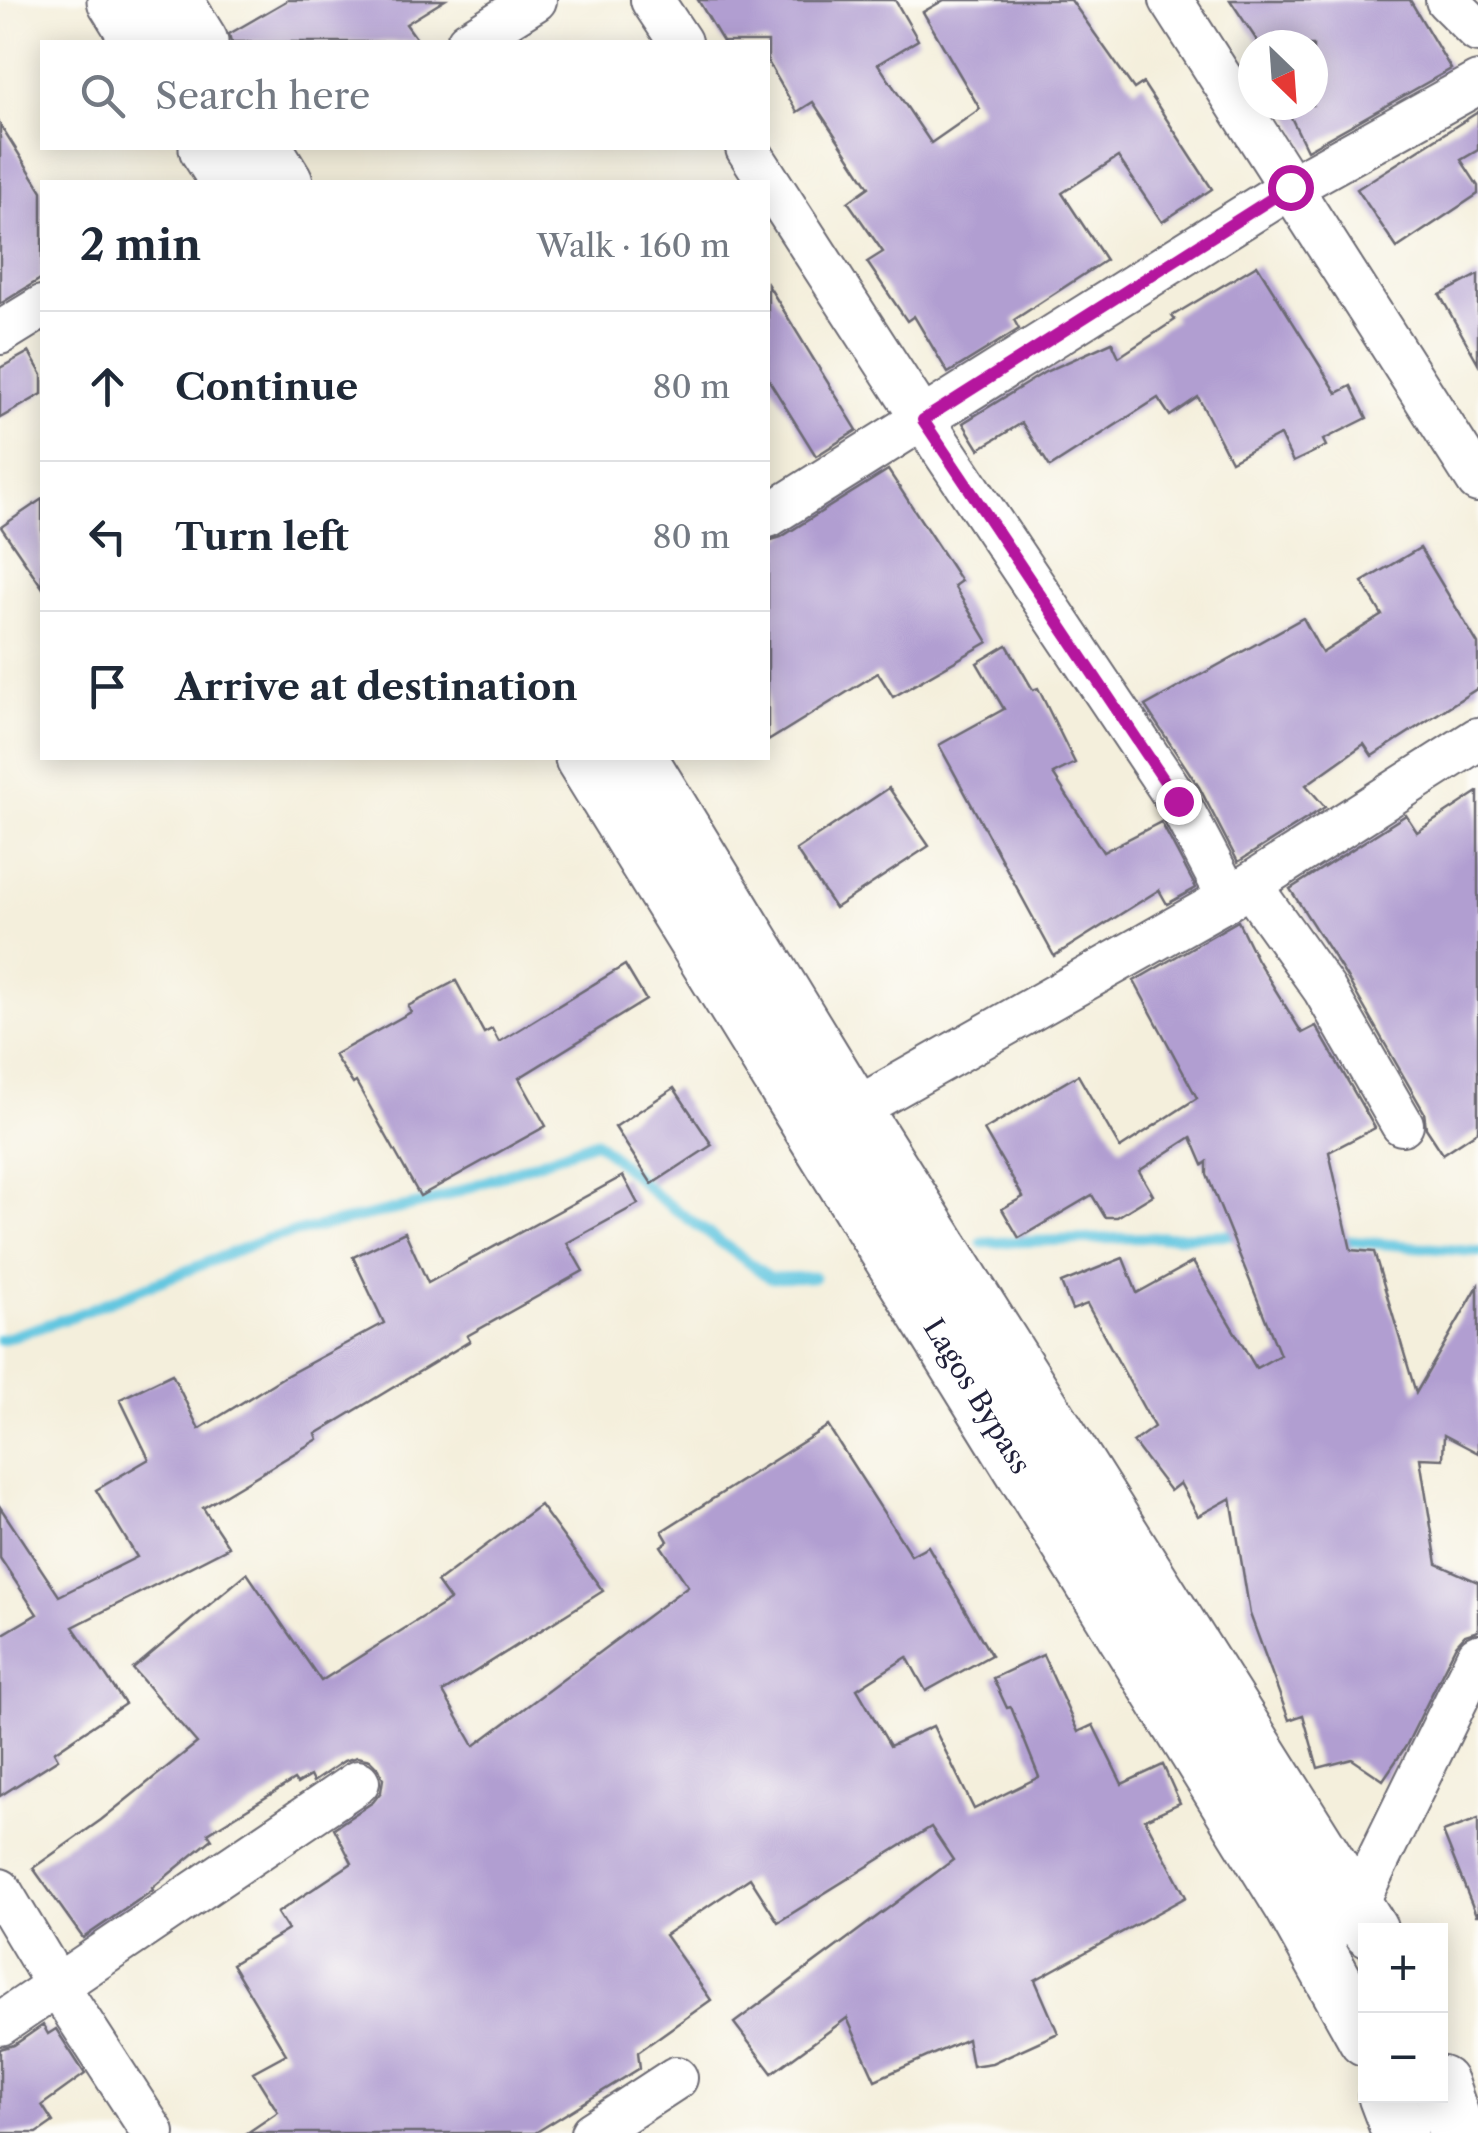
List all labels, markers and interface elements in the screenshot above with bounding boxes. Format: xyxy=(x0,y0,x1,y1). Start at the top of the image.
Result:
north arrow xyxy=(1238,30,1328,120)
search box xyxy=(40,40,770,150)
icon: search xyxy=(75,68,130,123)
text: Search here xyxy=(155,72,370,119)
route start xyxy=(1268,165,1314,211)
text: 2 min xyxy=(80,219,201,271)
text: Walk · 160 m xyxy=(537,226,730,265)
icon: ahead xyxy=(80,359,135,414)
text: Continue xyxy=(175,363,358,410)
text: 80 m xyxy=(652,367,730,406)
icon: left xyxy=(80,509,135,564)
text: Turn left xyxy=(175,513,349,560)
text: 80 m xyxy=(652,517,730,556)
icon: arrive xyxy=(80,659,135,714)
text: Arrive at destination xyxy=(175,663,578,710)
route end xyxy=(1156,779,1202,825)
street label: Lagos Bypass xyxy=(917,1312,1038,1480)
map controls xyxy=(1358,1923,1448,2103)
button: + xyxy=(1358,1923,1448,2013)
button: − xyxy=(1358,2013,1448,2103)

